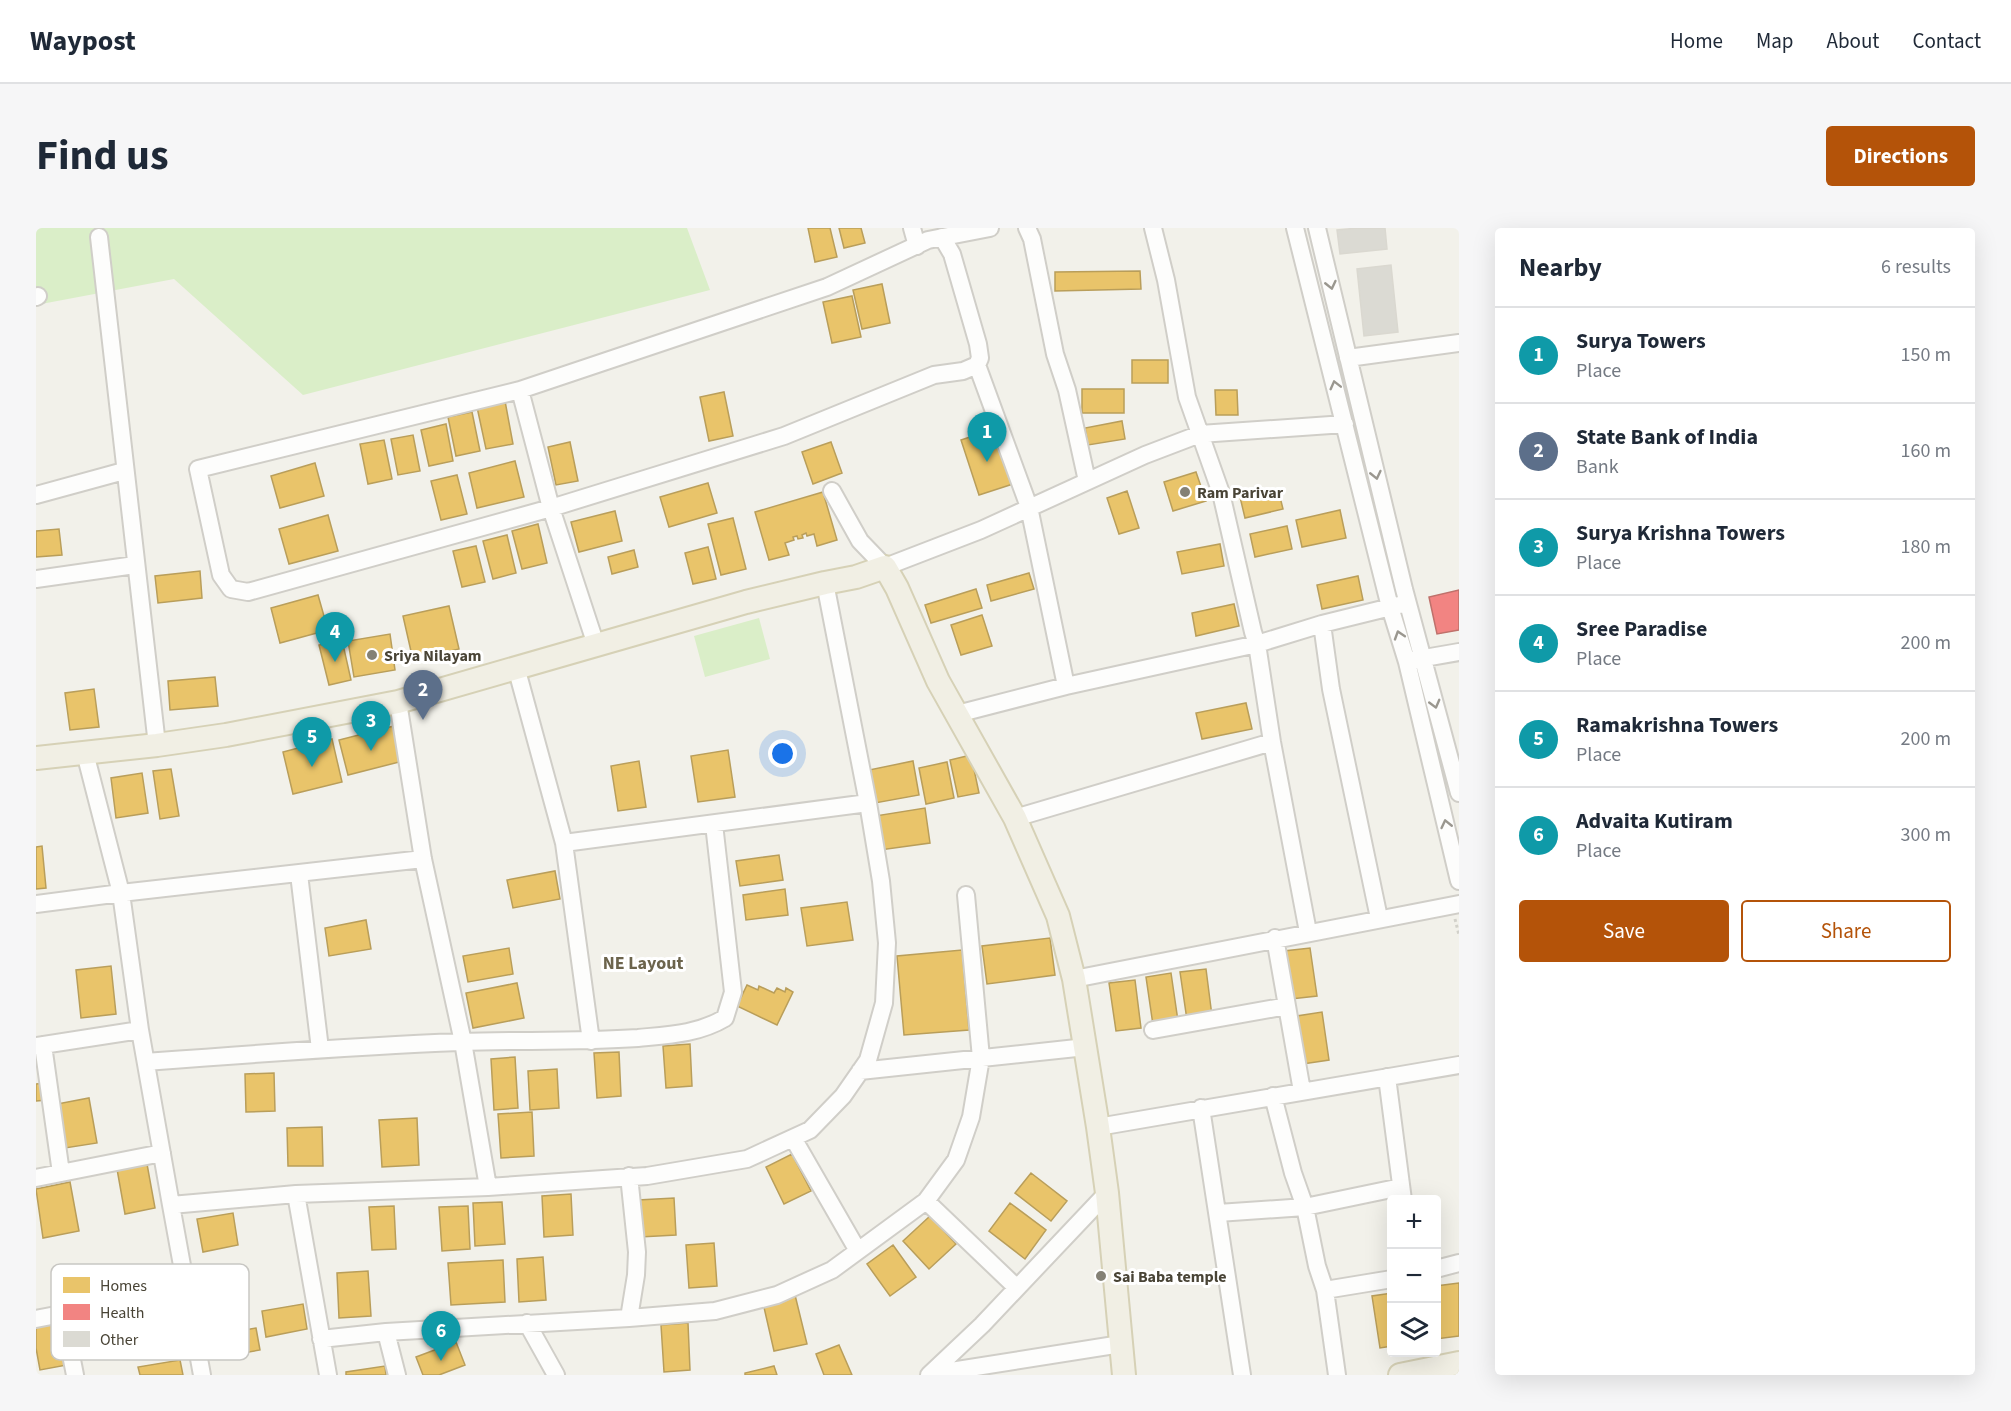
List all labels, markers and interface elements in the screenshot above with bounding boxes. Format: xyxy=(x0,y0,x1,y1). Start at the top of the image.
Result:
text: Waypost xyxy=(30,21,136,61)
text: Home xyxy=(1670,26,1723,56)
text: Map xyxy=(1756,26,1794,56)
text: About xyxy=(1827,26,1879,56)
text: Contact xyxy=(1912,26,1981,56)
text: Find us xyxy=(36,126,169,186)
button: Directions xyxy=(1826,126,1975,186)
text: Nearby xyxy=(1519,249,1602,286)
text: 6 results xyxy=(1881,253,1951,281)
one-way arrow xyxy=(1323,280,1336,290)
text: Surya Towers xyxy=(1576,325,1706,357)
text: 1 xyxy=(1533,341,1544,369)
text: 150 m xyxy=(1901,341,1951,369)
text: Place xyxy=(1576,357,1621,385)
one-way arrow xyxy=(1330,380,1343,390)
pin: 1 xyxy=(968,412,1006,462)
text: State Bank of India xyxy=(1576,421,1758,453)
text: 2 xyxy=(1533,437,1544,465)
text: 160 m xyxy=(1901,437,1951,465)
text: Bank xyxy=(1576,453,1619,481)
one-way arrow xyxy=(1369,469,1382,479)
place label: Ram Parivar xyxy=(1197,482,1284,504)
marker: Ram Parivar xyxy=(1178,485,1192,499)
text: Surya Krishna Towers xyxy=(1576,517,1785,549)
text: 3 xyxy=(1533,533,1544,561)
text: 180 m xyxy=(1901,533,1951,561)
text: Place xyxy=(1576,549,1621,577)
pin: 4 xyxy=(316,612,354,662)
text: Sree Paradise xyxy=(1576,613,1707,645)
text: 4 xyxy=(1533,629,1544,657)
text: 200 m xyxy=(1901,629,1951,657)
one-way arrow xyxy=(1394,630,1406,641)
place label: Sriya Nilayam xyxy=(384,645,482,667)
text: Place xyxy=(1576,645,1621,673)
marker: Sriya Nilayam xyxy=(365,648,379,662)
pin: 2 xyxy=(404,670,442,720)
one-way arrow xyxy=(1428,699,1441,709)
pin: 3 xyxy=(352,702,390,751)
text: Ramakrishna Towers xyxy=(1576,709,1778,741)
pin: 5 xyxy=(292,718,332,767)
text: 5 xyxy=(1533,725,1544,753)
text: 200 m xyxy=(1901,725,1951,753)
your location xyxy=(768,739,797,768)
text: Place xyxy=(1576,741,1621,769)
text: Advaita Kutiram xyxy=(1576,805,1733,837)
one-way arrow xyxy=(1440,819,1453,829)
text: 6 xyxy=(1533,821,1544,849)
text: 300 m xyxy=(1901,821,1951,849)
text: Place xyxy=(1576,837,1621,865)
button: Save xyxy=(1519,900,1729,962)
button: Share xyxy=(1741,900,1951,962)
district label: NE Layout xyxy=(603,951,683,976)
map controls xyxy=(1387,1195,1441,1357)
button: + xyxy=(1387,1195,1441,1249)
button: − xyxy=(1387,1249,1441,1303)
legend xyxy=(51,1264,249,1360)
place label: Sai Baba temple xyxy=(1113,1266,1227,1288)
marker: Sai Baba temple xyxy=(1094,1269,1108,1283)
text: Homes xyxy=(100,1275,147,1297)
text: Health xyxy=(100,1302,144,1324)
button: layers xyxy=(1387,1303,1441,1357)
pin: 6 xyxy=(422,1312,460,1361)
text: Other xyxy=(100,1329,139,1351)

